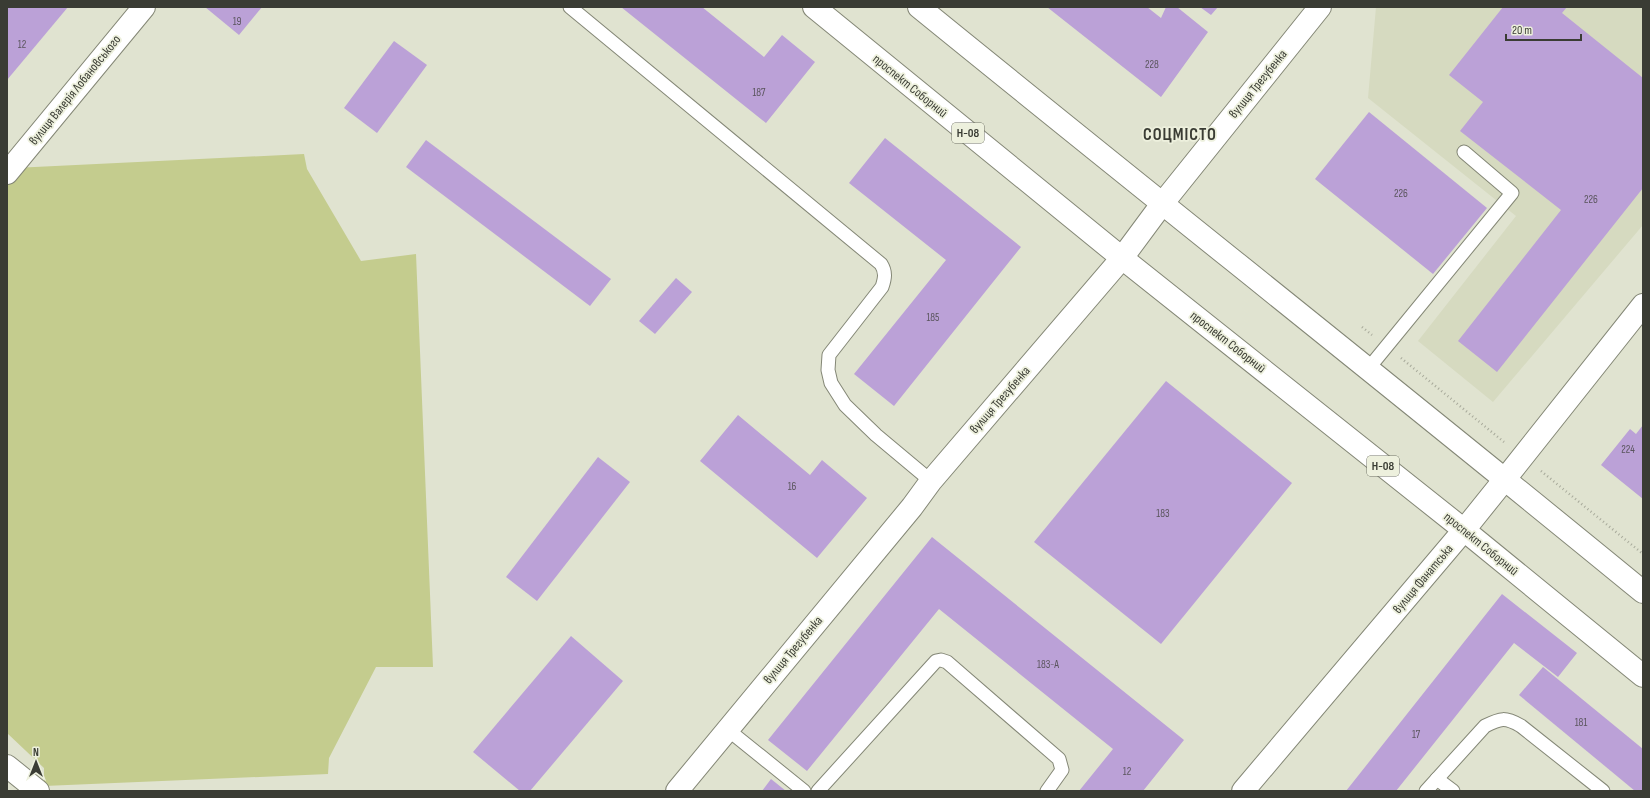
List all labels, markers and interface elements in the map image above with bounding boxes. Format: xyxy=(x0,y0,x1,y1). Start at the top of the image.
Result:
house number: 19 xyxy=(233,15,241,28)
scale bar xyxy=(1506,16,1581,42)
text: 20 m xyxy=(1512,23,1532,38)
street label: вулиця Валерія Лобановського xyxy=(26,32,124,148)
house number: 12 xyxy=(18,38,27,51)
street label: вулиця Трегубенка xyxy=(1225,46,1291,122)
street label: проспект Соборний xyxy=(869,51,951,121)
house number: 228 xyxy=(1145,58,1159,71)
house number: 187 xyxy=(752,86,766,99)
road number: Н-08 xyxy=(952,123,984,143)
district label: СОЦМІСТО xyxy=(1143,125,1217,145)
house number: 226 xyxy=(1394,187,1408,200)
house number: 226 xyxy=(1584,193,1598,206)
street label: проспект Соборний xyxy=(1187,307,1269,377)
house number: 185 xyxy=(926,311,940,324)
street label: вулиця Трегубенка xyxy=(967,363,1033,437)
house number: 224 xyxy=(1621,443,1635,456)
road number: Н-08 xyxy=(1367,456,1399,476)
house number: 16 xyxy=(788,480,797,493)
house number: 183 xyxy=(1156,507,1170,520)
street label: проспект Соборний xyxy=(1440,509,1522,579)
street label: вулиця Фанатська xyxy=(1390,541,1456,617)
street label: вулиця Трегубенка xyxy=(760,613,826,687)
house number: 183-А xyxy=(1037,658,1059,671)
house number: 181 xyxy=(1575,716,1587,729)
house number: 17 xyxy=(1412,728,1421,741)
north arrow xyxy=(16,742,56,782)
text: N xyxy=(33,746,39,759)
house number: 12 xyxy=(1123,765,1132,778)

